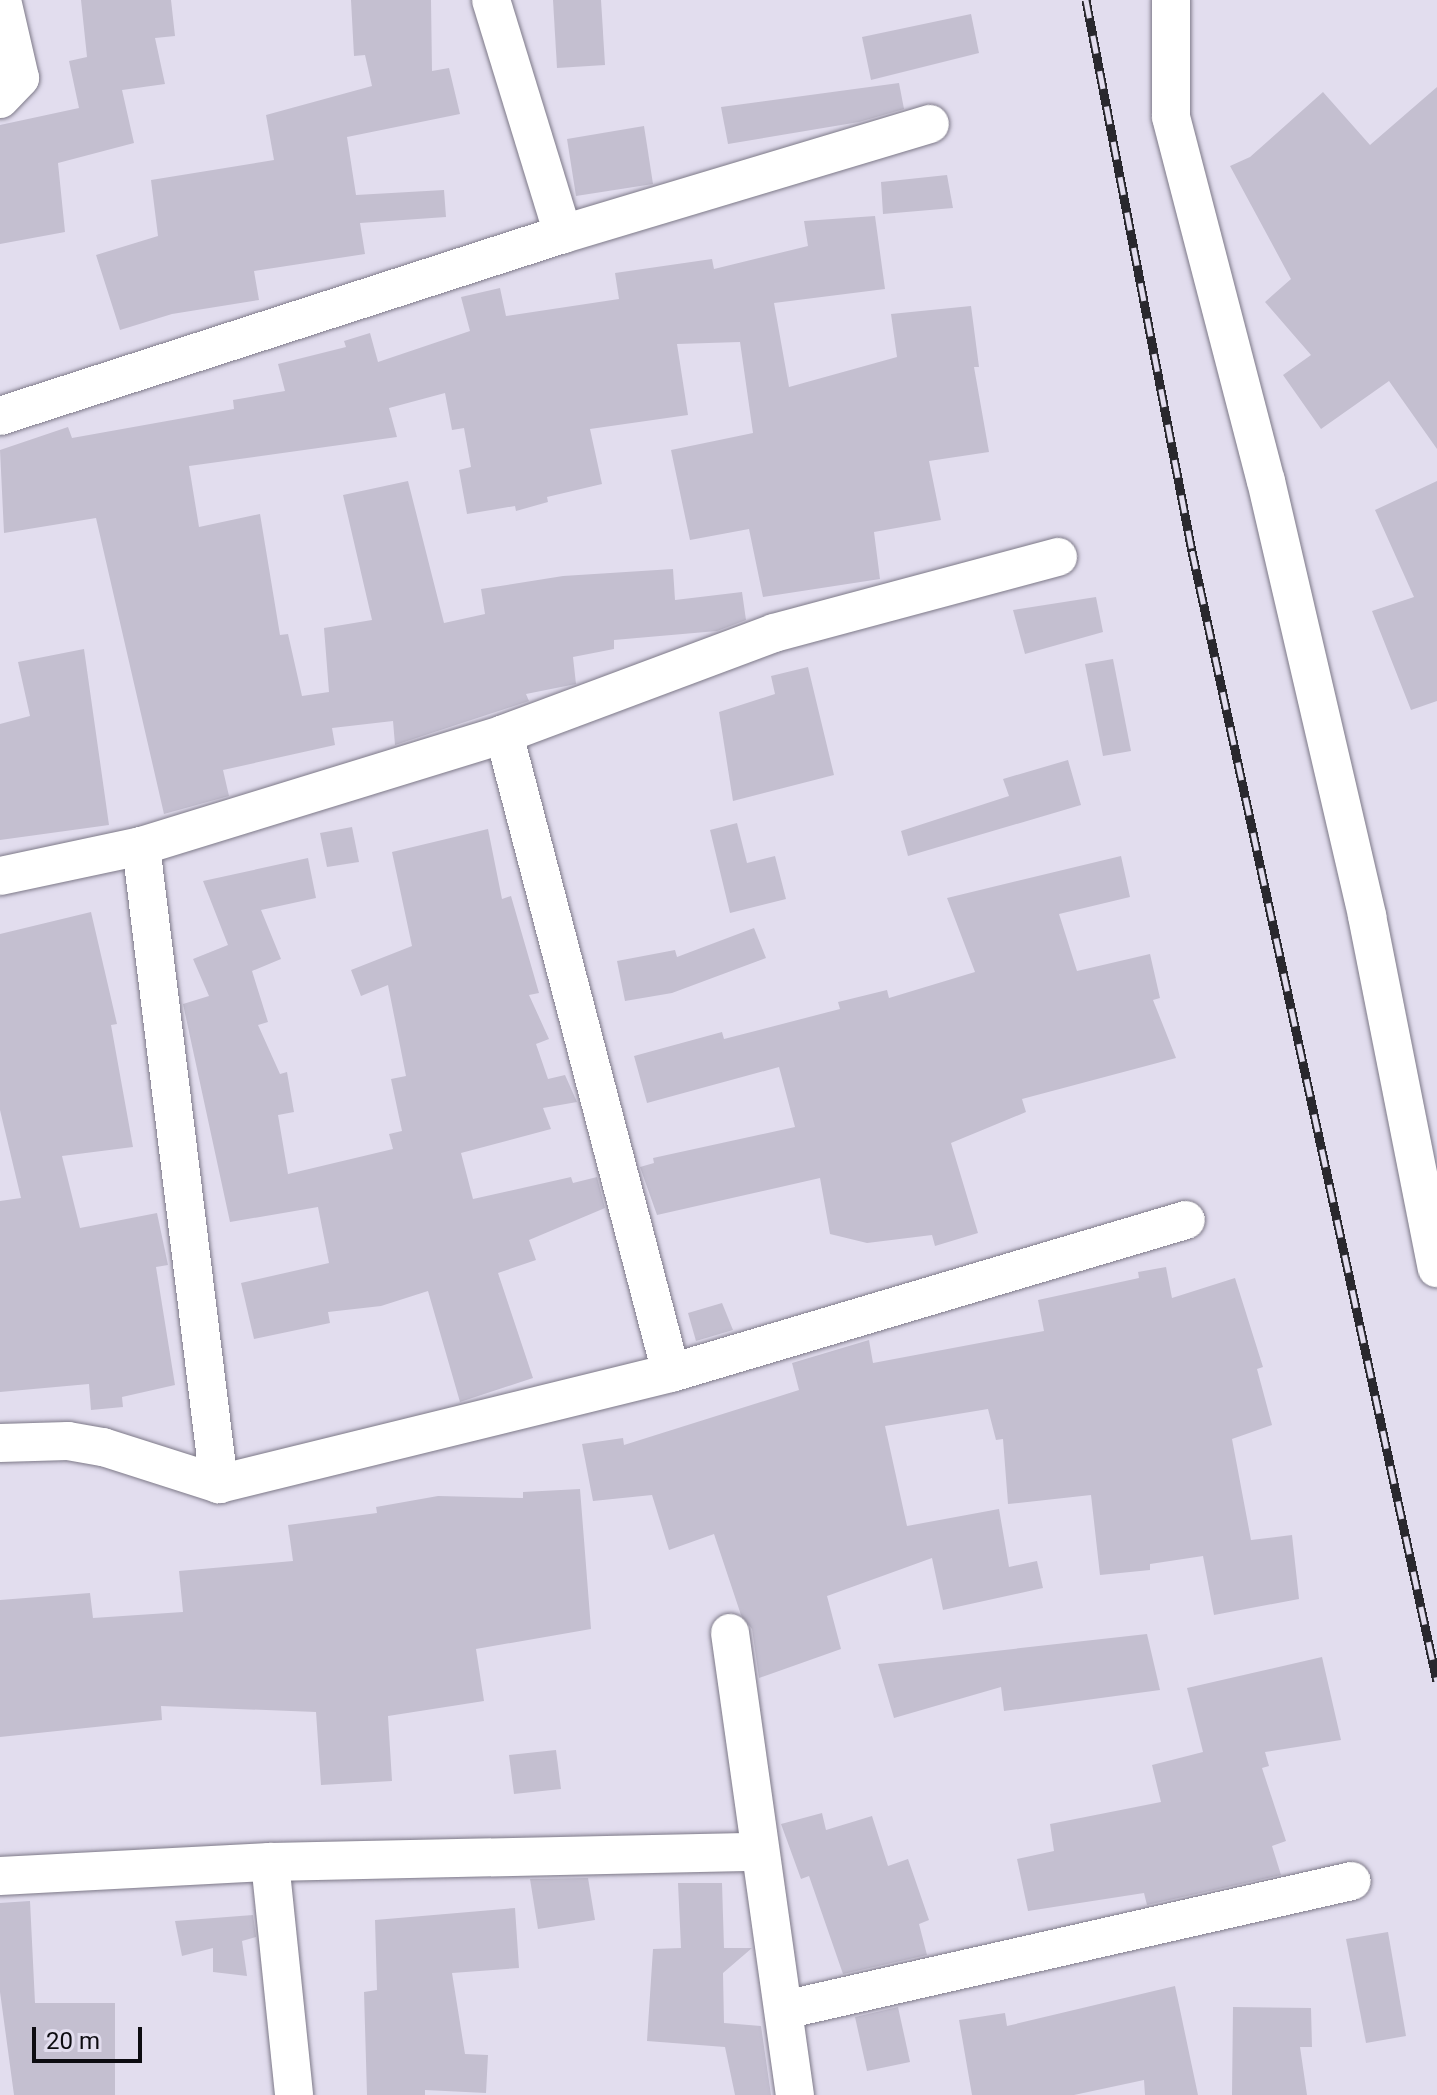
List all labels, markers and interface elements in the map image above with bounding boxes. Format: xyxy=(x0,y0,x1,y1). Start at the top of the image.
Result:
scale bar xyxy=(36,2011,146,2061)
text: 20 m xyxy=(46,2027,100,2055)

